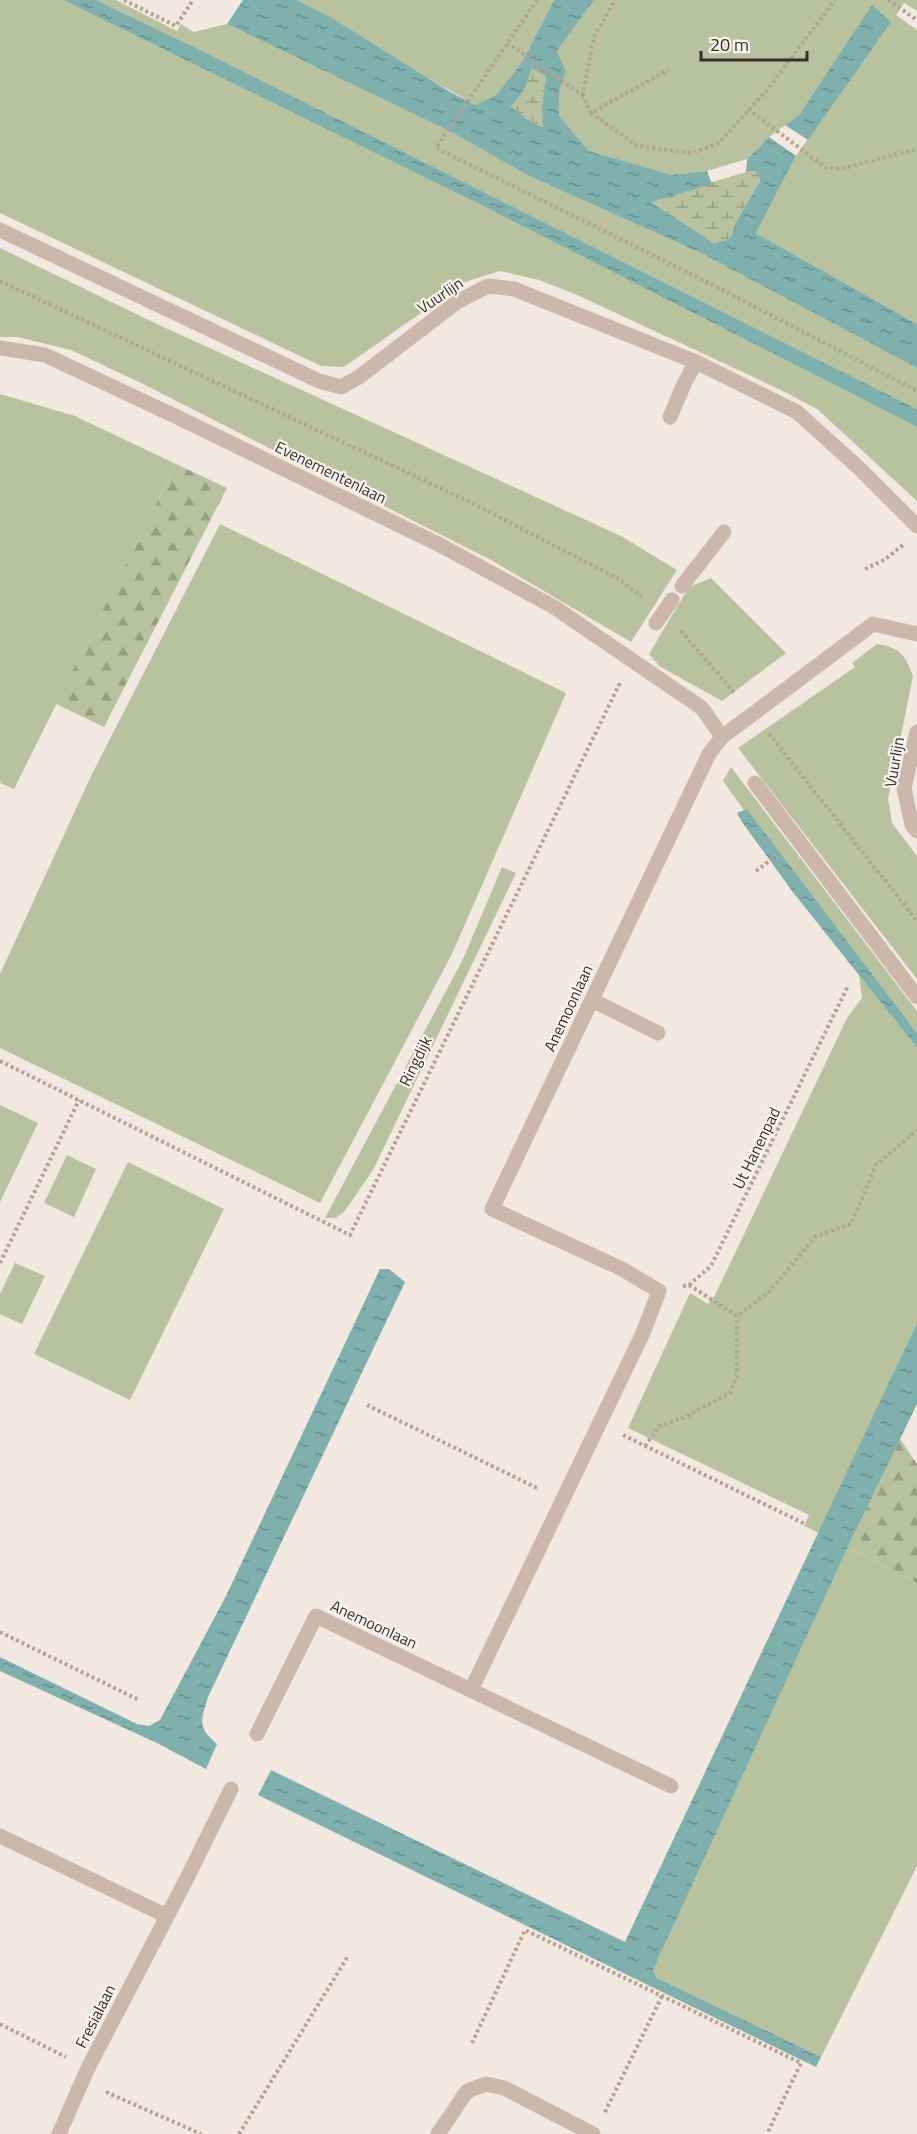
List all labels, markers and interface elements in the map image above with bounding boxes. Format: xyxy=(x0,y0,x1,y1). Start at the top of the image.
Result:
scale bar xyxy=(701,24,808,62)
text: 20 m xyxy=(710,31,749,58)
street label: Vuurlijn xyxy=(412,271,468,319)
street label: Evenementenlaan xyxy=(271,435,391,509)
street label: Vuurlijn xyxy=(878,735,910,789)
street label: Anemoonlaan xyxy=(537,961,599,1055)
street label: Ringdijk xyxy=(393,1031,438,1090)
street label: Ut Hanenpad xyxy=(726,1103,786,1193)
street label: Anemoonlaan xyxy=(327,1593,421,1655)
street label: Fresialaan xyxy=(69,1980,121,2052)

